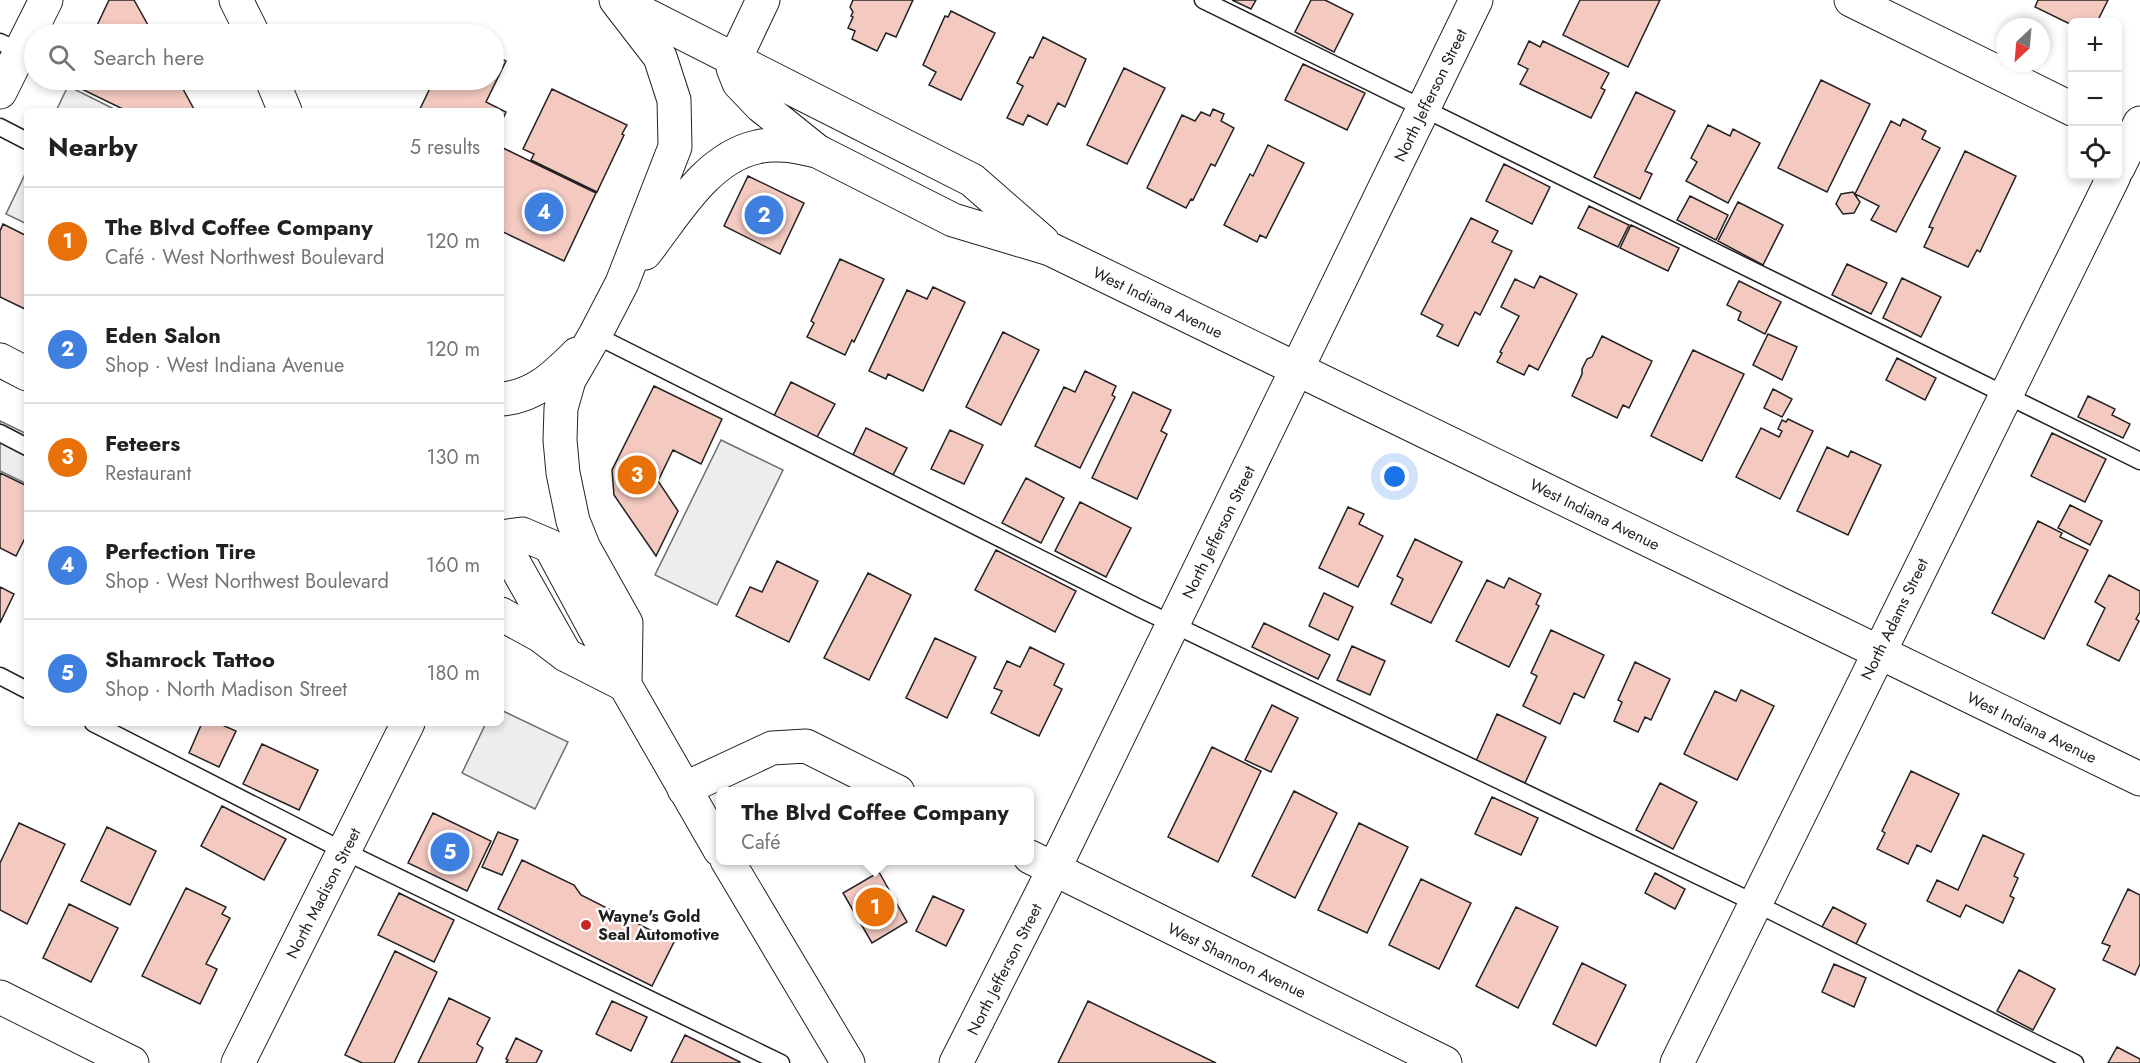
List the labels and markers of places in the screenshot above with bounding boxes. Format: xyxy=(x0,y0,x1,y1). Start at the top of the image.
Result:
pin: 4 xyxy=(524,190,564,234)
pin: 2 xyxy=(744,192,783,238)
pin: 3 xyxy=(618,452,656,498)
pin: 5 xyxy=(430,830,470,874)
pin: 1 xyxy=(856,884,894,930)
place label: Wayne's Gold Seal Automotive xyxy=(598,905,720,946)
marker: Wayne's Gold Seal Automotive xyxy=(579,918,593,932)

